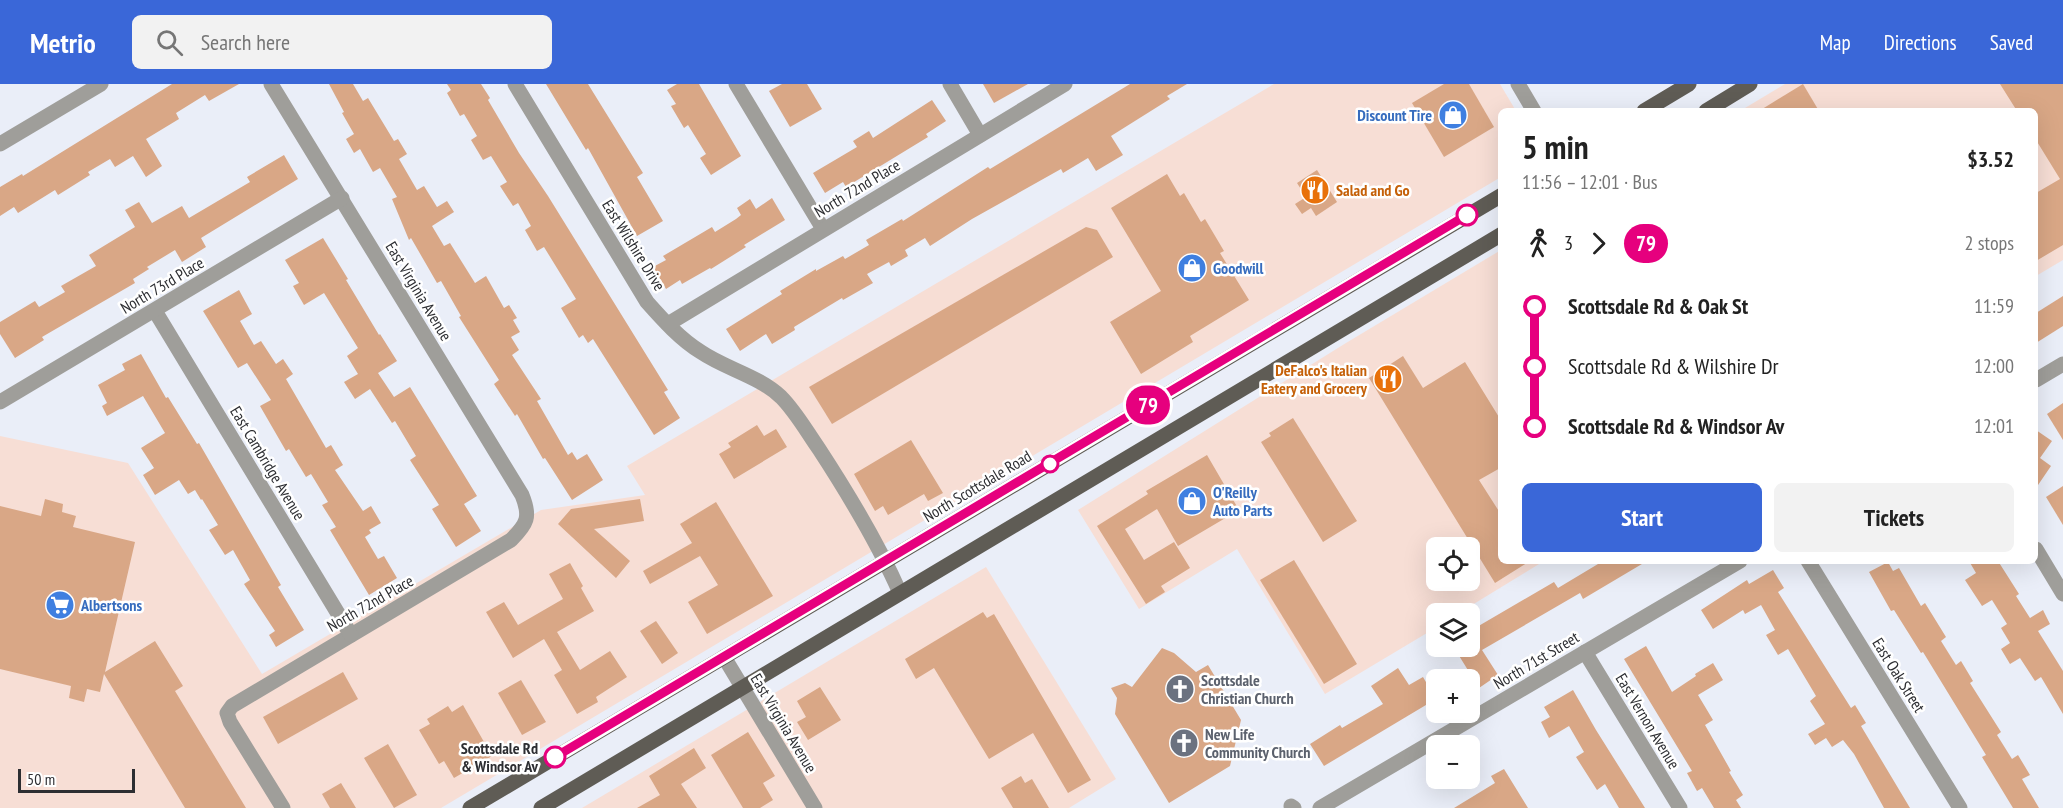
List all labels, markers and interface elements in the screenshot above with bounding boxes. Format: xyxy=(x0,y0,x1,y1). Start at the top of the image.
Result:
search box xyxy=(132,15,552,69)
text: Metrio xyxy=(30,24,96,61)
icon: search xyxy=(153,26,186,59)
text: Search here xyxy=(201,28,290,56)
text: Map xyxy=(1820,29,1851,56)
text: Directions xyxy=(1884,29,1957,56)
text: Saved xyxy=(1990,29,2033,56)
shop icon: Discount Tire xyxy=(1437,99,1469,131)
place label: Discount Tire xyxy=(1357,105,1432,125)
text: 5 min xyxy=(1522,125,1589,168)
text: $3.52 xyxy=(1967,145,2014,173)
street label: North 72nd Place xyxy=(811,155,903,221)
text: 11:56 – 12:01 · Bus xyxy=(1522,169,1657,195)
restaurant icon: Salad and Go xyxy=(1299,174,1331,206)
place label: Salad and Go xyxy=(1336,180,1410,200)
street label: East Wilshire Drive xyxy=(598,196,670,294)
unlabelled marker xyxy=(1456,204,1478,226)
icon: walk xyxy=(1522,227,1555,260)
icon: forward xyxy=(1582,227,1615,260)
text: 3 xyxy=(1564,230,1573,256)
text: 79 xyxy=(1636,230,1656,257)
text: 2 stops xyxy=(1965,230,2014,256)
street label: East Virginia Avenue xyxy=(382,238,456,344)
street label: North 73rd Place xyxy=(117,252,207,318)
shop icon: Goodwill xyxy=(1176,252,1208,284)
place label: Goodwill xyxy=(1213,258,1263,278)
text: Scottsdale Rd & Oak St xyxy=(1568,292,1748,320)
text: 11:59 xyxy=(1974,293,2014,319)
text: Scottsdale Rd & Wilshire Dr xyxy=(1568,352,1779,380)
text: 12:00 xyxy=(1974,353,2014,379)
place label: DeFalco's Italian Eatery and Grocery xyxy=(1261,360,1368,398)
restaurant icon: DeFalco's Italian Eatery and Grocery xyxy=(1372,363,1404,395)
line badge: 79 xyxy=(1121,386,1175,424)
text: 79 xyxy=(1138,392,1158,419)
street label: East Cambridge Avenue xyxy=(226,403,310,523)
text: Scottsdale Rd & Windsor Av xyxy=(1568,412,1784,440)
text: 12:01 xyxy=(1974,413,2014,439)
street label: North Scottsdale Road xyxy=(919,446,1035,526)
unlabelled marker xyxy=(1041,455,1059,473)
place label: O'Reilly Auto Parts xyxy=(1212,482,1273,520)
button: Start xyxy=(1522,483,1762,552)
button: Tickets xyxy=(1774,483,2014,552)
shop icon: O'Reilly Auto Parts xyxy=(1176,485,1208,517)
map controls xyxy=(1426,537,1480,789)
button: locate xyxy=(1426,537,1480,591)
street label: North 72nd Place xyxy=(323,570,417,636)
supermarket icon: Albertsons xyxy=(44,589,76,621)
place label: Albertsons xyxy=(80,595,142,615)
button: layers xyxy=(1426,603,1480,657)
street label: North 71st Street xyxy=(1490,626,1583,693)
street label: East Oak Street xyxy=(1868,634,1930,716)
button: + xyxy=(1426,669,1480,723)
street label: East Virginia Avenue xyxy=(747,670,821,776)
place label: Scottsdale Christian Church xyxy=(1201,670,1294,708)
street label: East Vernon Avenue xyxy=(1612,670,1684,772)
church icon: Scottsdale Christian Church xyxy=(1164,673,1196,705)
place label: New Life Community Church xyxy=(1205,724,1311,762)
church icon: New Life Community Church xyxy=(1168,727,1200,759)
button: − xyxy=(1426,735,1480,789)
place label: Scottsdale Rd & Windsor Av xyxy=(461,738,539,776)
marker: Scottsdale Rd & Windsor Av xyxy=(544,746,566,768)
scale bar xyxy=(18,766,135,794)
text: 50 m xyxy=(27,769,55,789)

